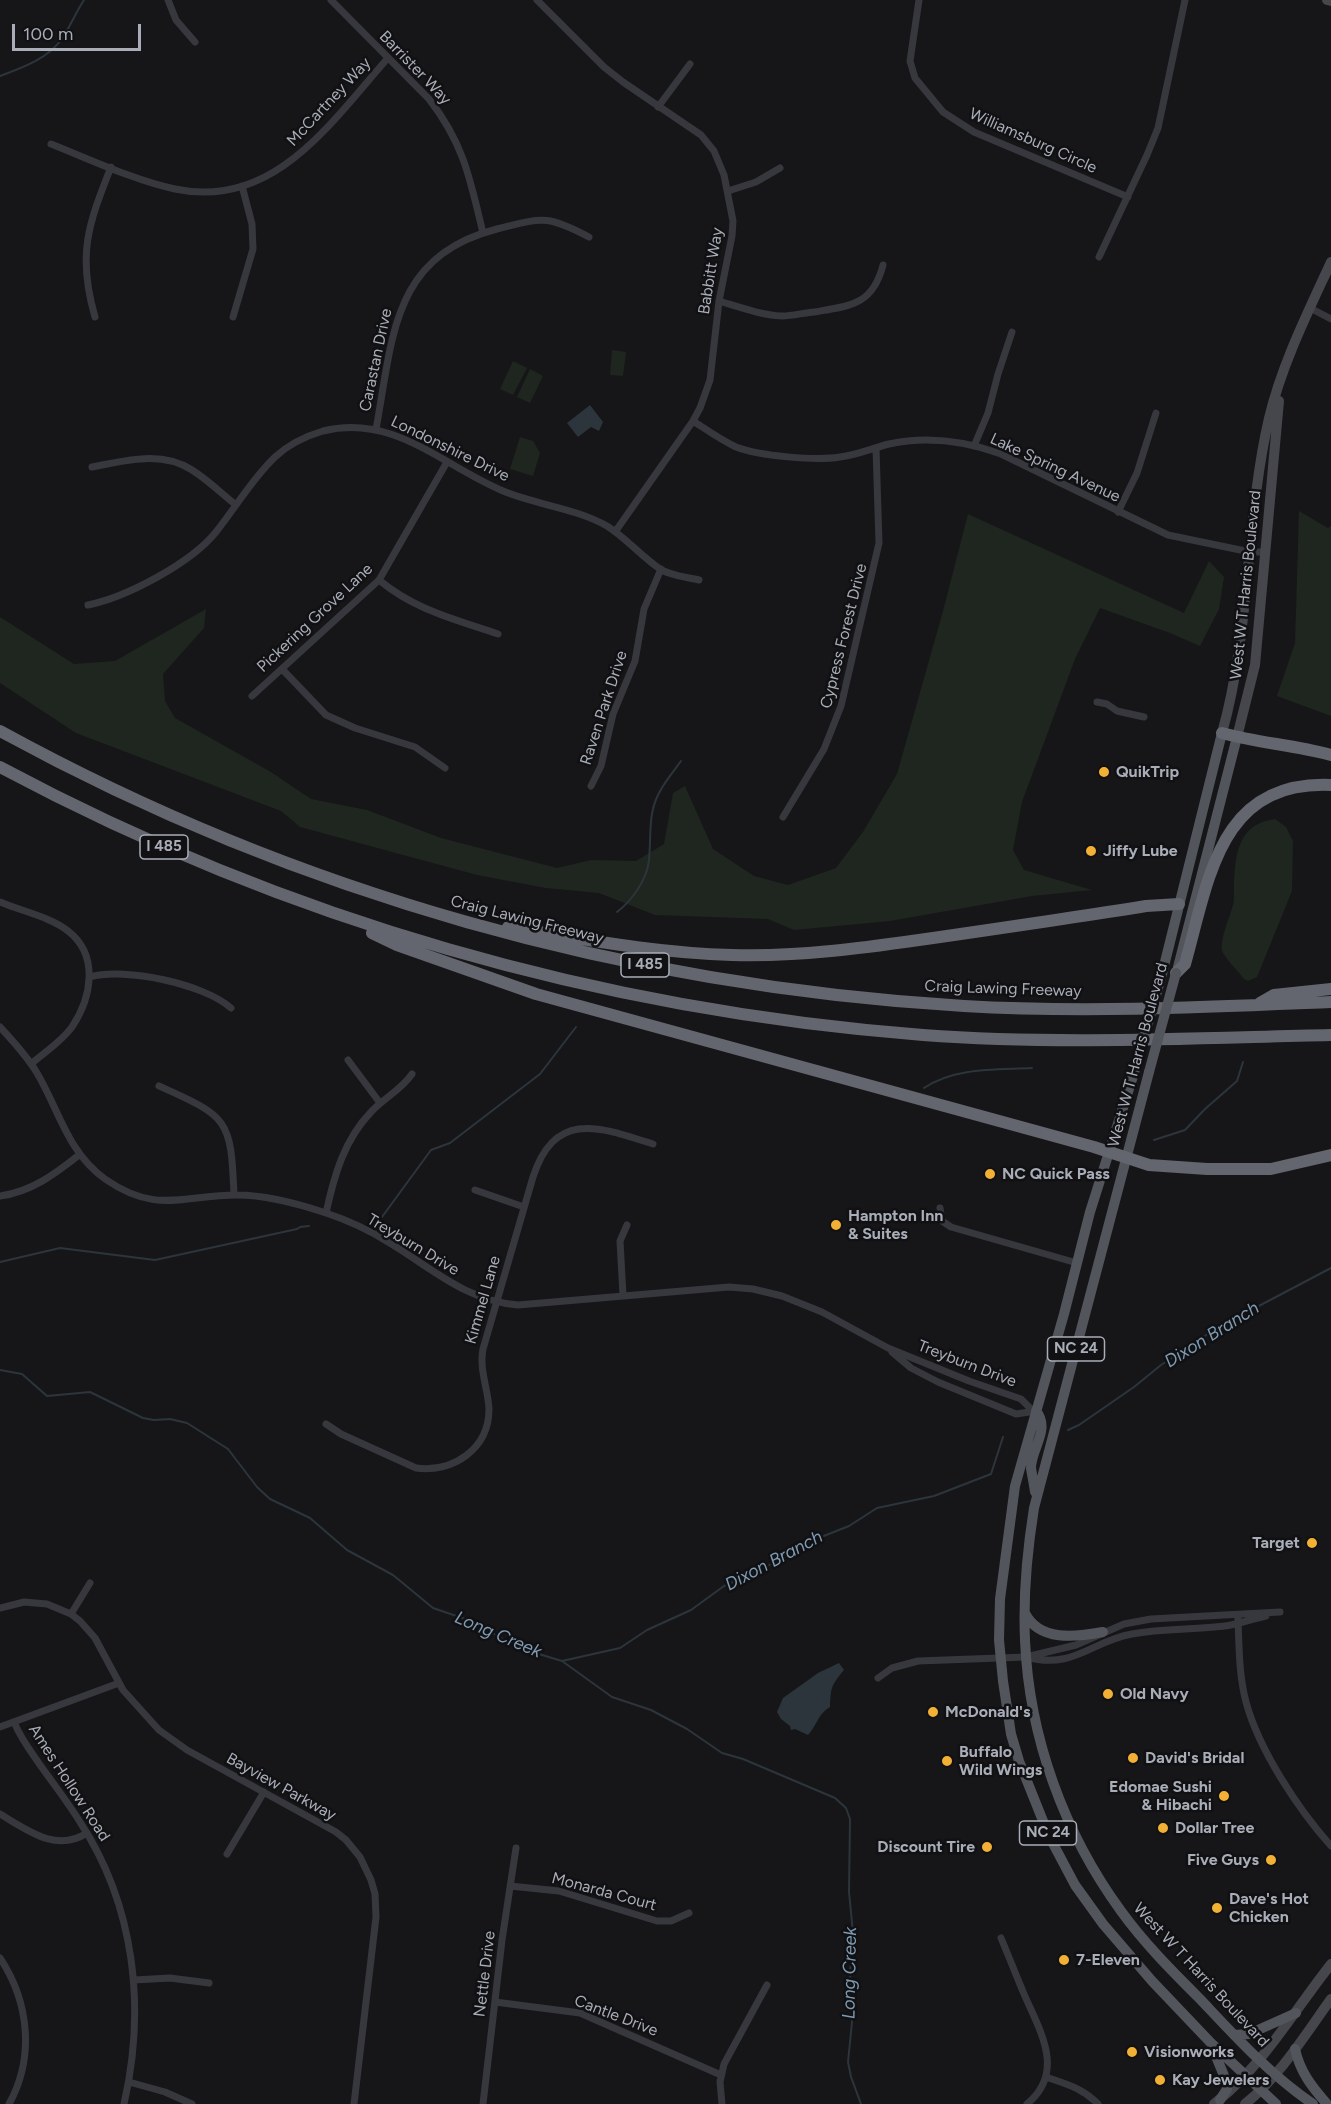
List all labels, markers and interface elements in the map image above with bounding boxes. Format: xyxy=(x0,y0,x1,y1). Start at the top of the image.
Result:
scale bar xyxy=(15,12,144,50)
text: 100 m xyxy=(23,23,73,45)
street label: Barrister Way xyxy=(375,27,455,109)
street label: McCartney Way xyxy=(283,54,375,150)
street label: Williamsburg Circle xyxy=(966,104,1100,178)
street label: Babbitt Way xyxy=(695,226,727,316)
street label: Carastan Drive xyxy=(356,307,396,413)
street label: Londonshire Drive xyxy=(388,412,512,486)
street label: Lake Spring Avenue xyxy=(987,429,1123,507)
street label: West W T Harris Boulevard xyxy=(1227,489,1265,681)
street label: Pickering Grove Lane xyxy=(253,560,377,676)
street label: Cypress Forest Drive xyxy=(817,561,871,711)
street label: Raven Park Drive xyxy=(576,648,632,768)
place label: QuikTrip xyxy=(1116,762,1179,782)
marker: QuikTrip xyxy=(1097,765,1111,779)
road number: I 485 xyxy=(140,835,188,859)
place label: Jiffy Lube xyxy=(1103,841,1178,861)
marker: Jiffy Lube xyxy=(1084,844,1098,858)
street label: Craig Lawing Freeway xyxy=(448,892,606,948)
road number: I 485 xyxy=(621,953,669,977)
street label: West W T Harris Boulevard xyxy=(1104,961,1172,1149)
street label: Craig Lawing Freeway xyxy=(924,977,1082,1001)
place label: NC Quick Pass xyxy=(1002,1164,1110,1184)
marker: NC Quick Pass xyxy=(983,1167,997,1181)
place label: Hampton Inn & Suites xyxy=(848,1206,943,1244)
street label: Treyburn Drive xyxy=(363,1210,463,1280)
marker: Hampton Inn & Suites xyxy=(829,1218,843,1232)
street label: Kimmel Lane xyxy=(461,1254,505,1346)
water label: Dixon Branch xyxy=(1161,1297,1263,1373)
street label: Treyburn Drive xyxy=(915,1336,1019,1392)
road number: NC 24 xyxy=(1048,1337,1104,1361)
water label: Dixon Branch xyxy=(721,1526,827,1596)
place label: Target xyxy=(1252,1533,1300,1553)
marker: Target xyxy=(1305,1536,1319,1550)
water label: Long Creek xyxy=(451,1607,545,1663)
place label: Old Navy xyxy=(1120,1684,1189,1704)
marker: Old Navy xyxy=(1101,1687,1115,1701)
place label: McDonald's xyxy=(945,1702,1030,1722)
marker: McDonald's xyxy=(926,1705,940,1719)
street label: Ames Hollow Road xyxy=(24,1721,114,1845)
place label: Buffalo Wild Wings xyxy=(959,1742,1042,1780)
place label: David's Bridal xyxy=(1145,1748,1244,1768)
street label: Bayview Parkway xyxy=(223,1749,339,1825)
marker: David's Bridal xyxy=(1126,1751,1140,1765)
marker: Buffalo Wild Wings xyxy=(940,1754,954,1768)
place label: Edomae Sushi & Hibachi xyxy=(1109,1777,1212,1815)
marker: Edomae Sushi & Hibachi xyxy=(1217,1789,1231,1803)
place label: Dollar Tree xyxy=(1175,1818,1254,1838)
road number: NC 24 xyxy=(1020,1821,1076,1845)
marker: Dollar Tree xyxy=(1156,1821,1170,1835)
place label: Discount Tire xyxy=(877,1837,975,1857)
marker: Discount Tire xyxy=(980,1840,994,1854)
place label: Five Guys xyxy=(1187,1850,1259,1870)
marker: Five Guys xyxy=(1264,1853,1278,1867)
street label: Monarda Court xyxy=(549,1869,659,1915)
place label: Dave's Hot Chicken xyxy=(1229,1889,1309,1927)
street label: West W T Harris Boulevard xyxy=(1129,1899,1273,2051)
marker: Dave's Hot Chicken xyxy=(1210,1901,1224,1915)
water label: Long Creek xyxy=(838,1927,862,2019)
street label: Nettle Drive xyxy=(470,1930,500,2018)
place label: 7-Eleven xyxy=(1076,1950,1140,1970)
marker: 7-Eleven xyxy=(1057,1953,1071,1967)
street label: Cantle Drive xyxy=(572,1991,660,2041)
place label: Visionworks xyxy=(1144,2042,1234,2062)
marker: Visionworks xyxy=(1125,2045,1139,2059)
place label: Kay Jewelers xyxy=(1172,2070,1269,2090)
marker: Kay Jewelers xyxy=(1153,2073,1167,2087)

